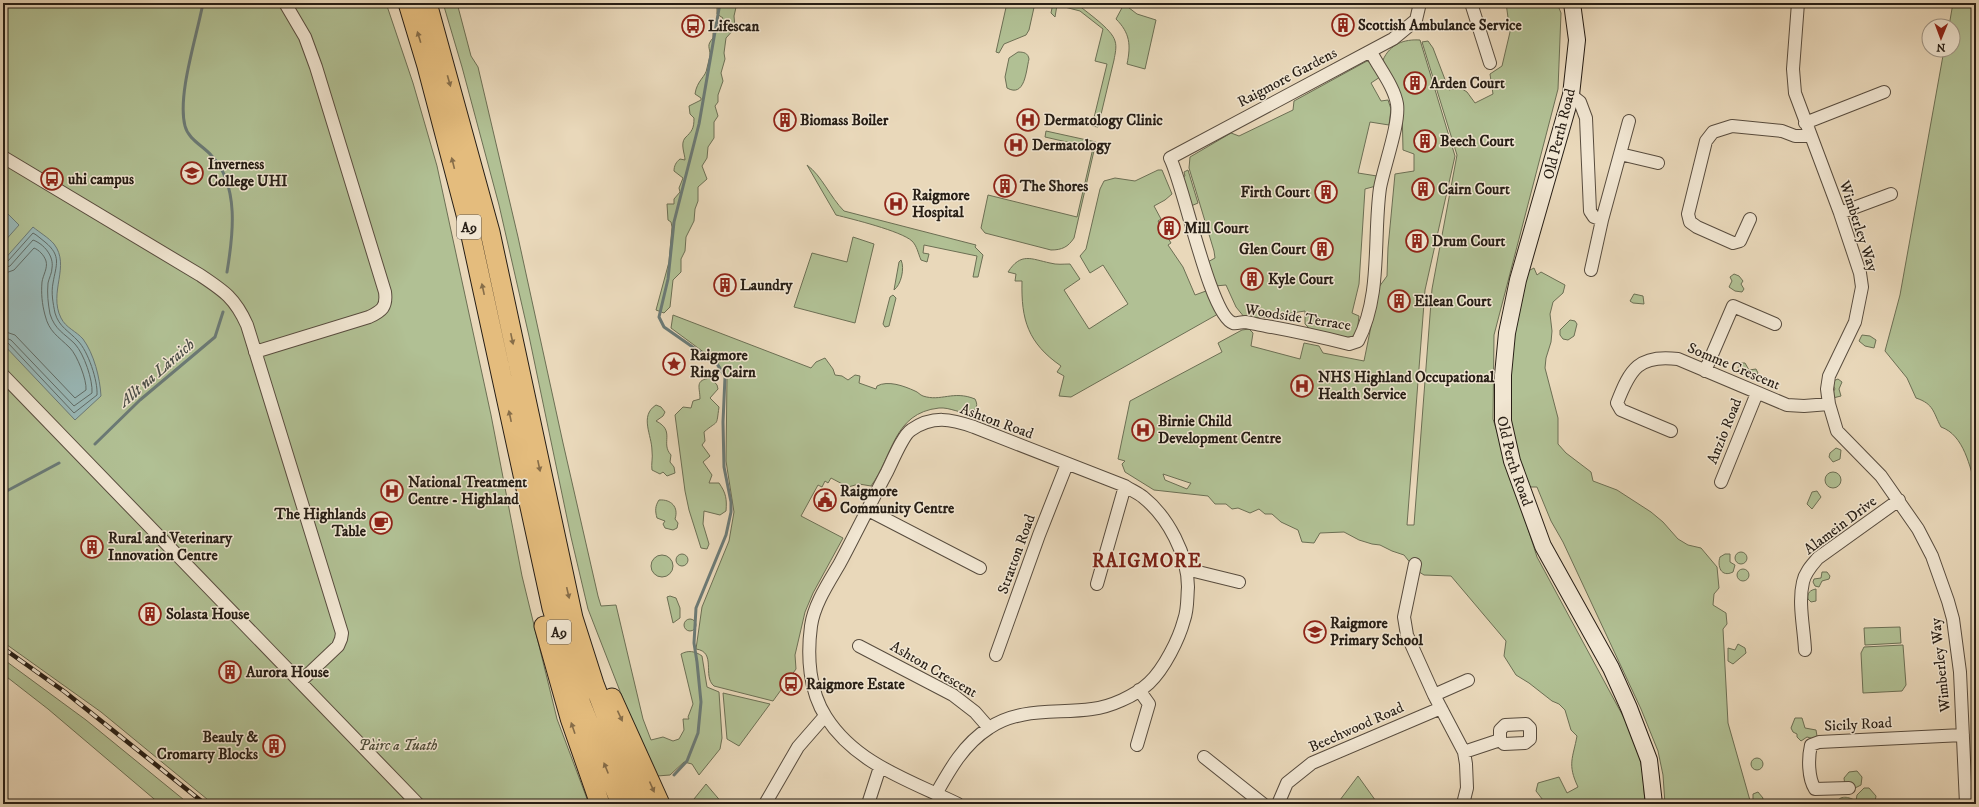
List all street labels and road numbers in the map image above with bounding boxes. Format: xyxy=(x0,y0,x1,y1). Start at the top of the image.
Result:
street label: Raigmore Gardens xyxy=(1234,43,1340,112)
street label: Old Perth Road xyxy=(1539,86,1580,182)
street label: Wimberley Way xyxy=(1835,177,1882,275)
road number: A9 xyxy=(457,215,481,239)
street label: Woodside Terrace xyxy=(1243,300,1352,335)
street label: Somme Crescent xyxy=(1685,338,1783,395)
street label: Anzio Road xyxy=(1703,395,1746,467)
street label: Ashton Road xyxy=(958,399,1037,444)
street label: Old Perth Road xyxy=(1492,414,1537,509)
street label: Alamein Drive xyxy=(1800,492,1880,559)
street label: Stratton Road xyxy=(993,511,1040,597)
street label: Wimberley Way xyxy=(1926,616,1955,714)
road number: A9 xyxy=(547,620,571,644)
street label: Ashton Crescent xyxy=(887,637,981,702)
street label: Beechwood Road xyxy=(1306,698,1407,757)
street label: Sicily Road xyxy=(1824,713,1893,736)

